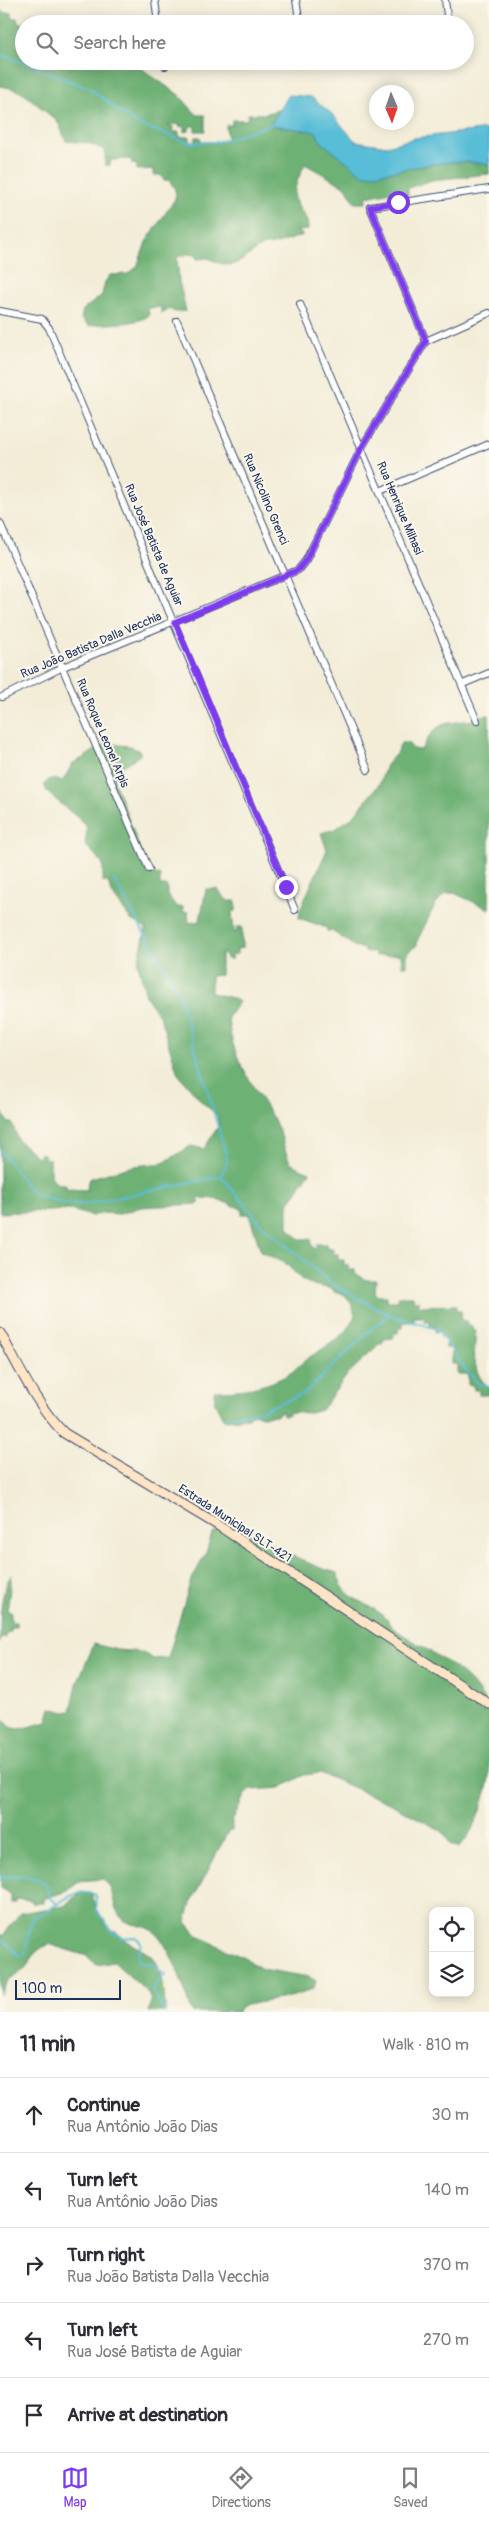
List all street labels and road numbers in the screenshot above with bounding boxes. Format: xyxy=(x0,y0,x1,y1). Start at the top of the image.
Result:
street label: Rua Nicolino Grenci xyxy=(240,451,292,547)
street label: Rua Henrique Milhasi xyxy=(373,459,426,557)
street label: Rua José Batista de Aguiar xyxy=(121,482,186,609)
street label: Rua João Batista Dalla Vecchia xyxy=(18,609,164,682)
street label: Rua Roque Leonel Arpis xyxy=(73,676,133,791)
street label: Estrada Municipal SLT-421 xyxy=(175,1481,294,1566)

